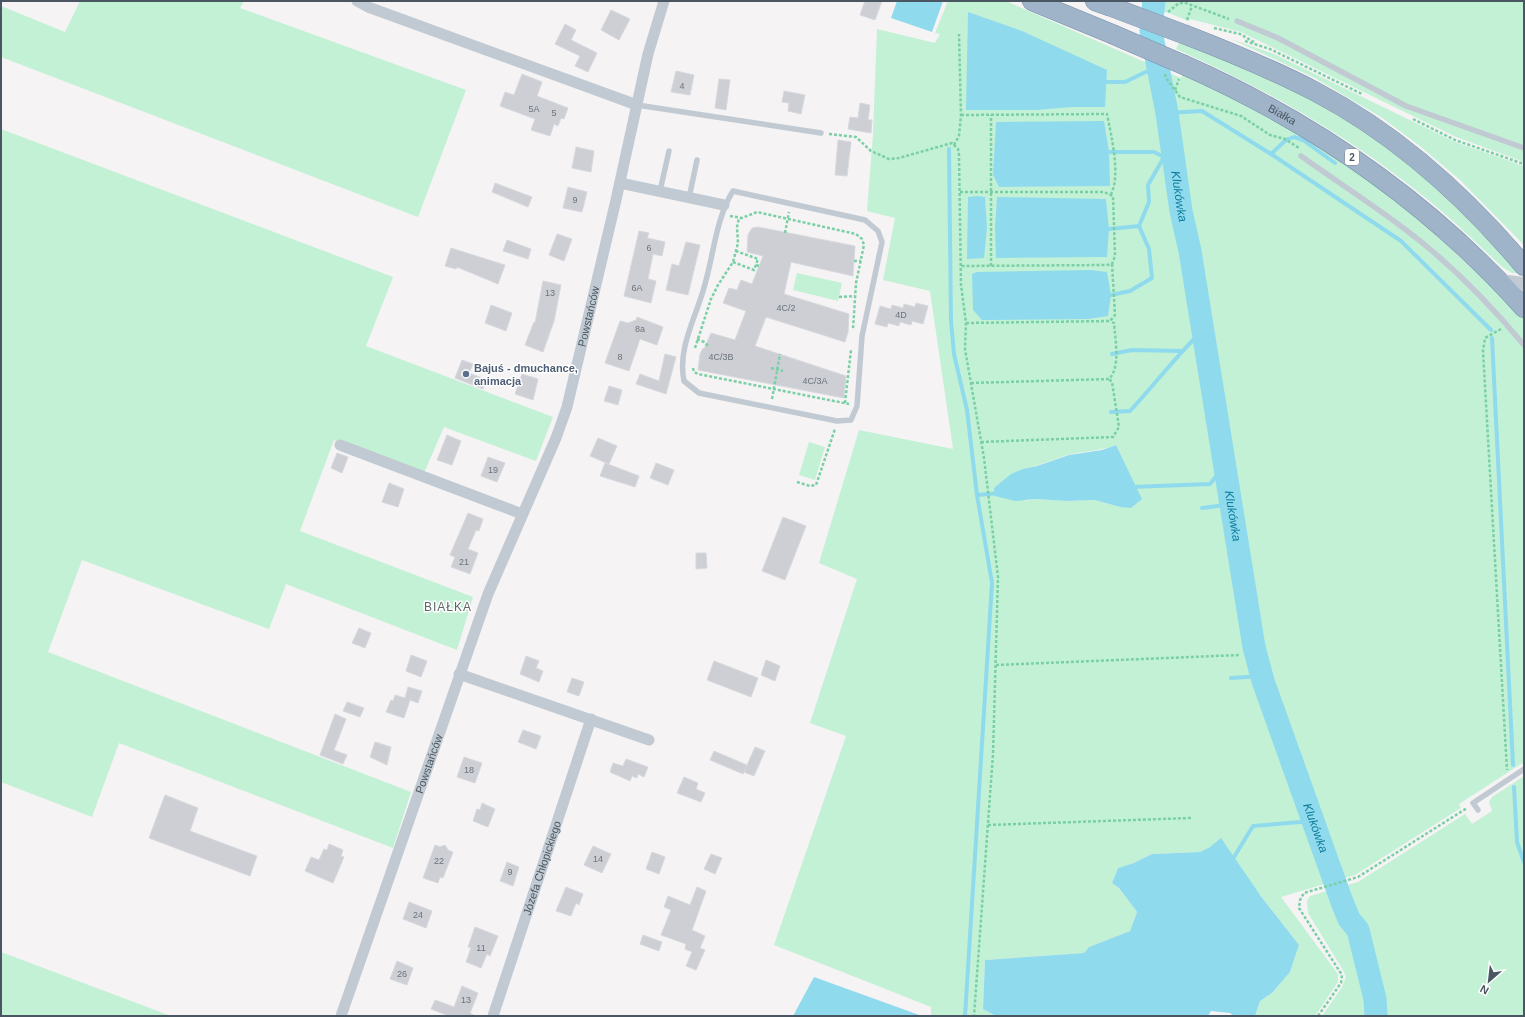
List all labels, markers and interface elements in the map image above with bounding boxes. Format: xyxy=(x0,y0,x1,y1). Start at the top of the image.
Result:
house number: 4 xyxy=(679,81,685,91)
street label: Białka xyxy=(1266,102,1299,128)
house number: 5A xyxy=(528,104,540,114)
house number: 5 xyxy=(551,108,557,118)
road number: 2 xyxy=(1345,149,1359,165)
water label: Klukówka xyxy=(1168,170,1190,224)
house number: 9 xyxy=(572,195,578,205)
house number: 6 xyxy=(646,243,652,253)
house number: 6A xyxy=(631,283,643,293)
street label: Powstańców xyxy=(575,285,601,348)
house number: 13 xyxy=(545,288,555,298)
house number: 4C/2 xyxy=(776,303,796,313)
house number: 4D xyxy=(895,310,907,320)
house number: 8a xyxy=(635,324,645,334)
house number: 8 xyxy=(617,352,623,362)
house number: 4C/3B xyxy=(708,352,734,362)
place label: Bajuś - dmuchance, animacja xyxy=(474,362,578,387)
marker: Bajuś - dmuchance, animacja xyxy=(461,369,471,379)
house number: 4C/3A xyxy=(802,376,828,386)
house number: 19 xyxy=(488,465,498,475)
water label: Klukówka xyxy=(1222,489,1244,543)
house number: 21 xyxy=(459,557,469,567)
district label: BIAŁKA xyxy=(424,600,472,614)
street label: Powstańców xyxy=(413,733,445,795)
house number: 18 xyxy=(464,765,474,775)
water label: Klukówka xyxy=(1300,801,1331,855)
street label: Józefa Chłopickiego xyxy=(521,819,563,917)
house number: 14 xyxy=(593,854,603,864)
house number: 22 xyxy=(434,856,444,866)
house number: 9 xyxy=(507,867,513,877)
house number: 24 xyxy=(413,910,423,920)
house number: 11 xyxy=(476,943,486,953)
north arrow xyxy=(1469,961,1509,1001)
house number: 26 xyxy=(397,969,407,979)
text: N xyxy=(1478,983,1491,997)
house number: 13 xyxy=(461,995,471,1005)

